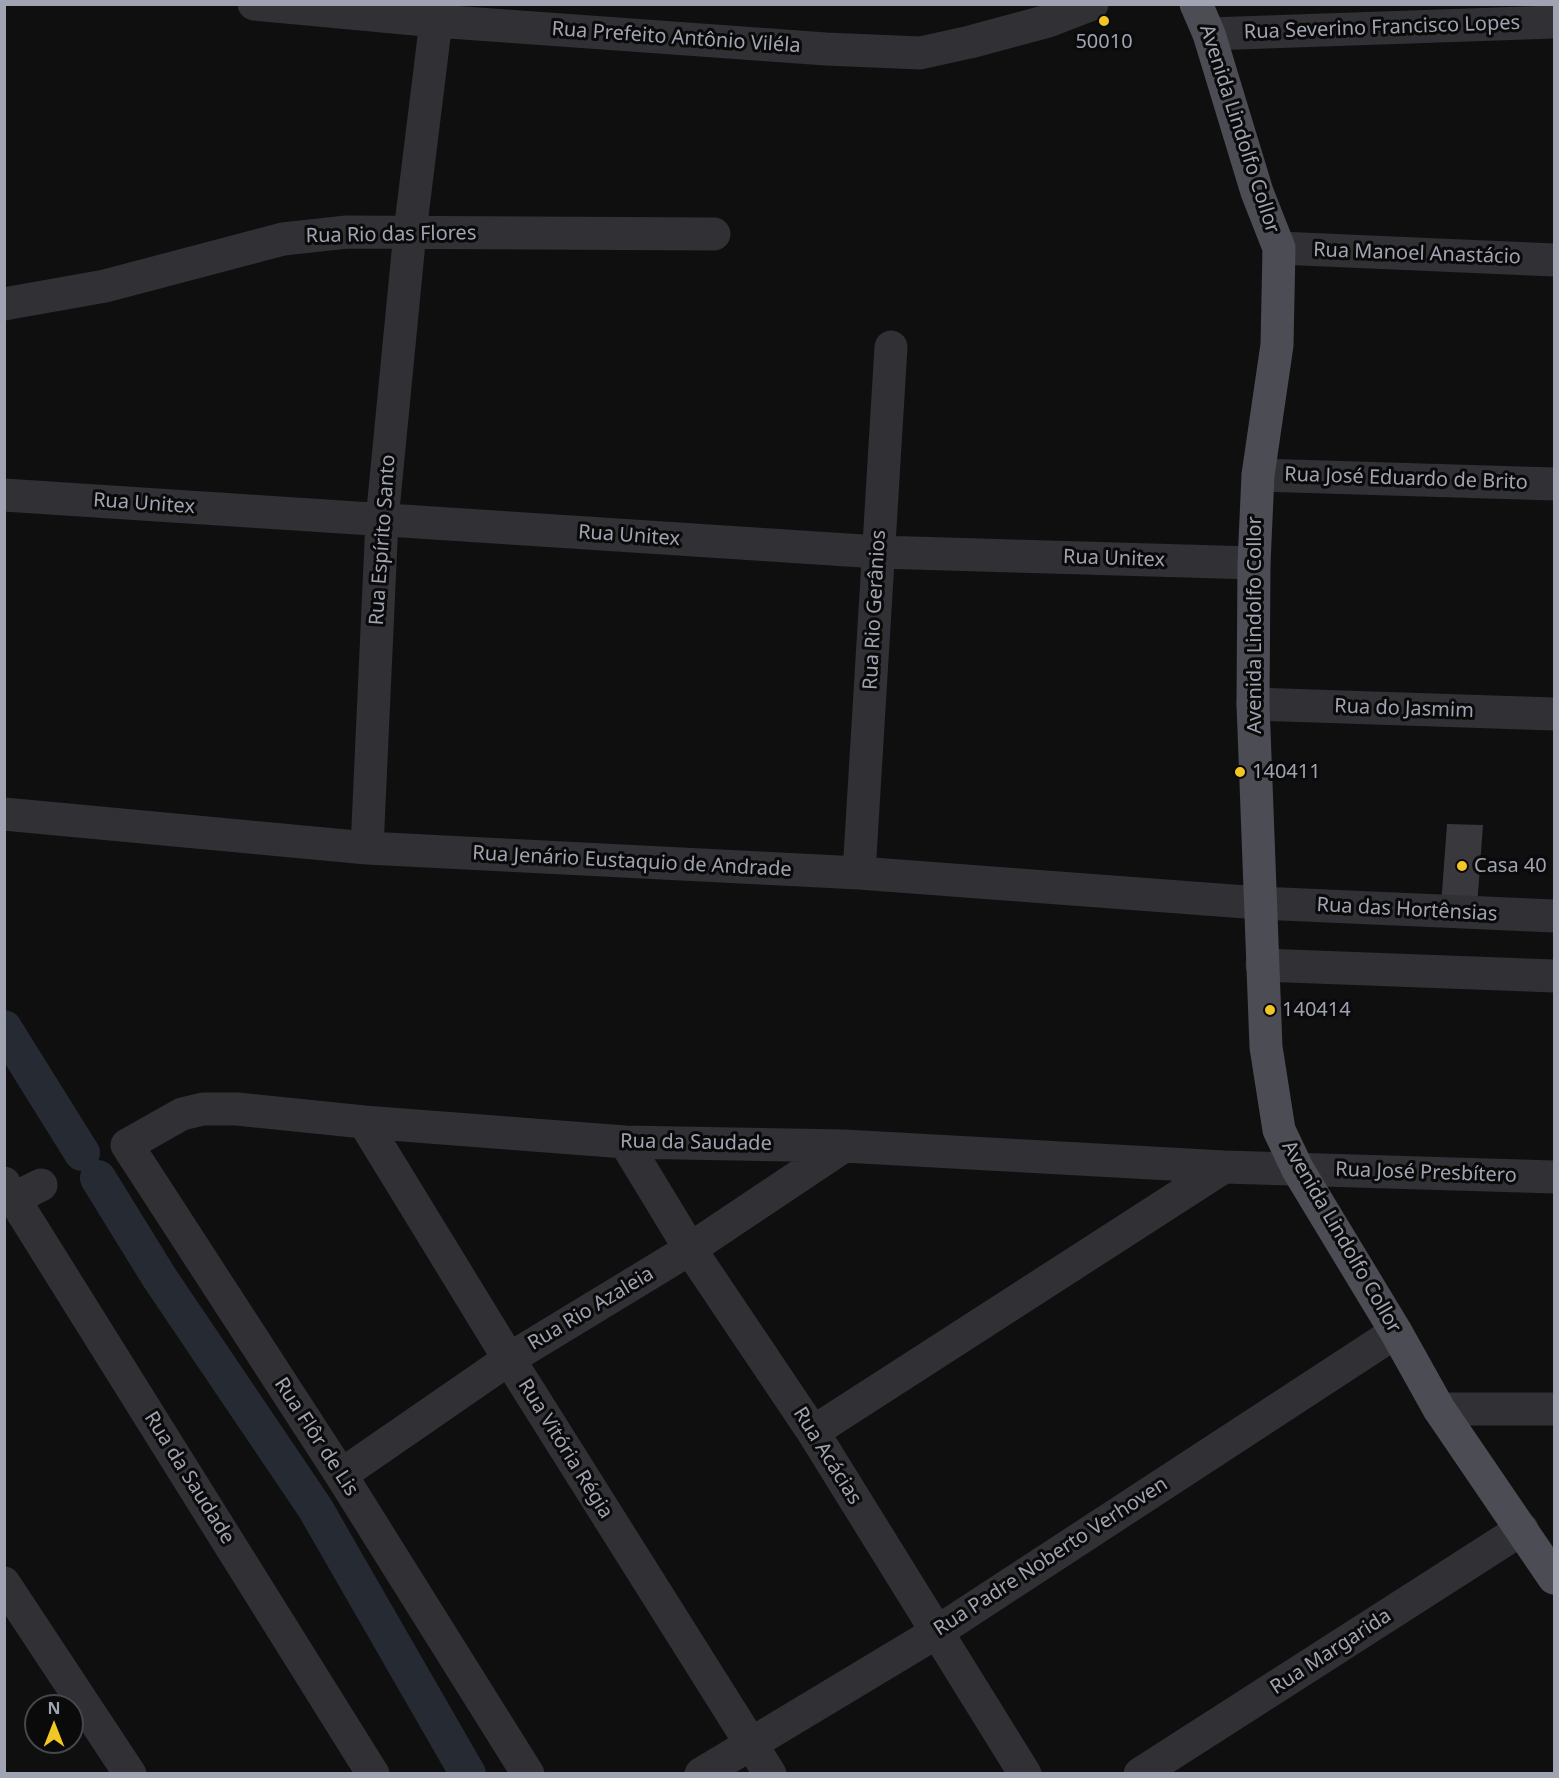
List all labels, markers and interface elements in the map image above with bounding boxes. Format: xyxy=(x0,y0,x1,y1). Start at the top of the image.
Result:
street label: Rua Severino Francisco Lopes xyxy=(1243,11,1521,45)
marker: 50010 xyxy=(1097,14,1111,28)
street label: Rua Prefeito Antônio Viléla xyxy=(551,17,801,59)
street label: Avenida Lindolfo Collor xyxy=(1194,22,1284,236)
place label: 50010 xyxy=(1075,30,1133,54)
street label: Rua Rio das Flores xyxy=(305,222,477,248)
street label: Rua Manoel Anastácio xyxy=(1313,238,1521,270)
street label: Rua Espírito Santo xyxy=(365,454,401,626)
street label: Rua José Eduardo de Brito xyxy=(1284,463,1528,495)
street label: Rua Unitex xyxy=(92,488,196,520)
street label: Avenida Lindolfo Collor xyxy=(1243,516,1267,734)
street label: Rua Unitex xyxy=(577,520,681,552)
street label: Rua Rio Gerânios xyxy=(859,529,891,691)
street label: Rua Unitex xyxy=(1063,545,1165,573)
street label: Rua do Jasmim xyxy=(1334,695,1474,723)
place label: 140411 xyxy=(1252,760,1321,784)
marker: 140411 xyxy=(1233,765,1247,779)
street label: Rua Jenário Eustaquio de Andrade xyxy=(472,842,792,882)
place label: Casa 40 xyxy=(1474,854,1547,878)
marker: Casa 40 xyxy=(1455,859,1469,873)
street label: Rua das Hortênsias xyxy=(1316,893,1498,927)
place label: 140414 xyxy=(1282,998,1351,1022)
marker: 140414 xyxy=(1263,1003,1277,1017)
street label: Rua da Saudade xyxy=(620,1130,772,1156)
street label: Avenida Lindolfo Collor xyxy=(1276,1137,1406,1337)
street label: Rua José Presbítero xyxy=(1335,1158,1517,1188)
street label: Rua Rio Azaleia xyxy=(524,1262,658,1356)
street label: Rua Flôr de Lis xyxy=(269,1373,363,1501)
street label: Rua Vitória Régia xyxy=(512,1375,618,1523)
street label: Rua Acácias xyxy=(788,1403,866,1509)
street label: Rua da Saudade xyxy=(139,1407,239,1549)
street label: Rua Padre Noberto Verhoven xyxy=(930,1472,1172,1642)
street label: Rua Margarida xyxy=(1266,1604,1396,1700)
north arrow xyxy=(24,1694,84,1754)
text: N xyxy=(47,1697,61,1719)

